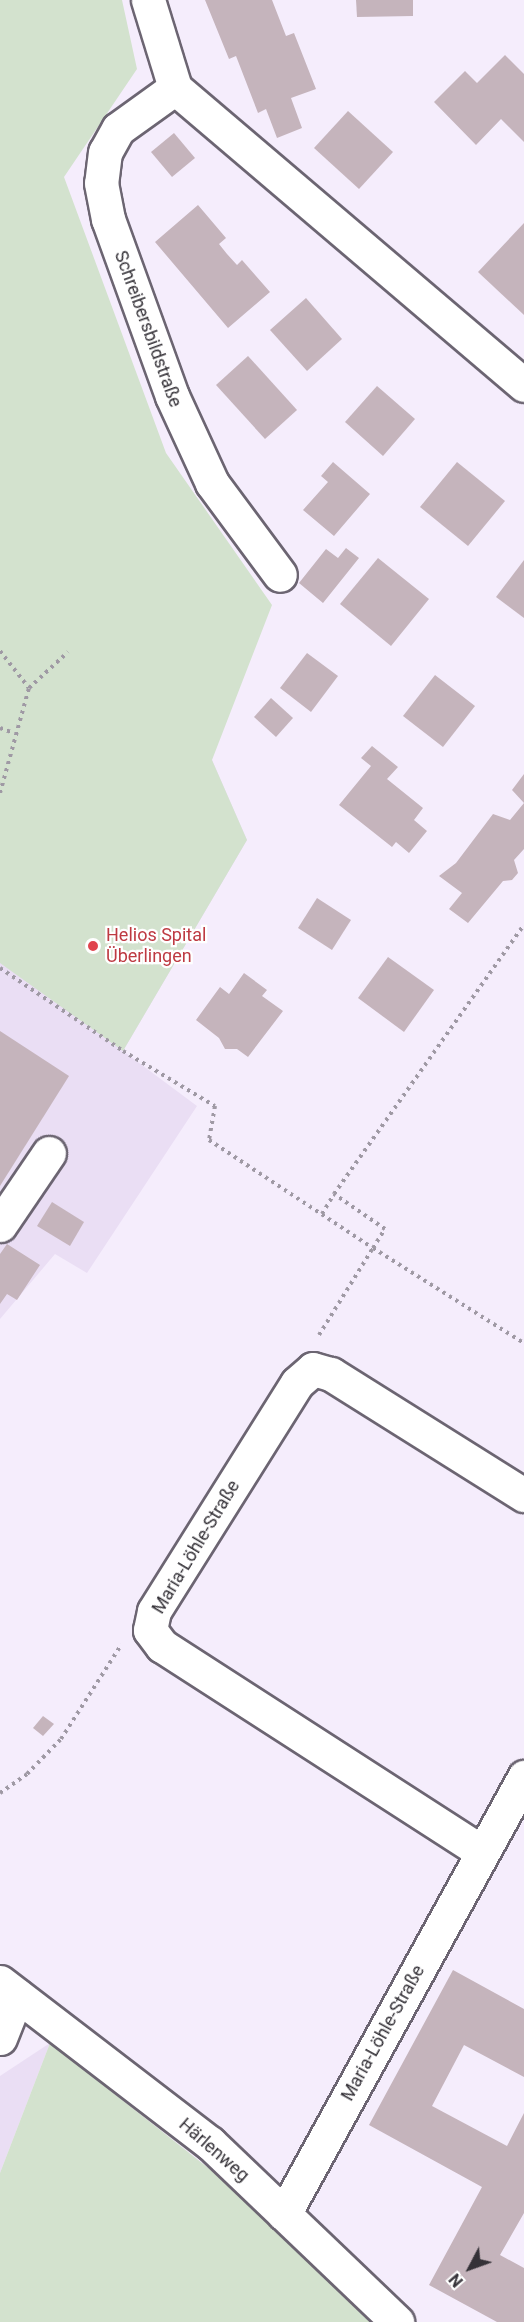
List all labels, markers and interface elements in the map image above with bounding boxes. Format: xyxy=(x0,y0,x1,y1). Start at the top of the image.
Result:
street label: Schreibersbildstraße xyxy=(110,248,186,410)
place label: Helios Spital Überlingen xyxy=(106,925,206,968)
marker: Helios Spital Überlingen xyxy=(84,937,102,955)
street label: Maria-Löhle-Straße xyxy=(148,1476,244,1618)
street label: Maria-Löhle-Straße xyxy=(337,1961,429,2105)
street label: Härlenweg xyxy=(175,2114,253,2186)
north arrow xyxy=(440,2238,500,2298)
text: N xyxy=(445,2270,467,2291)

